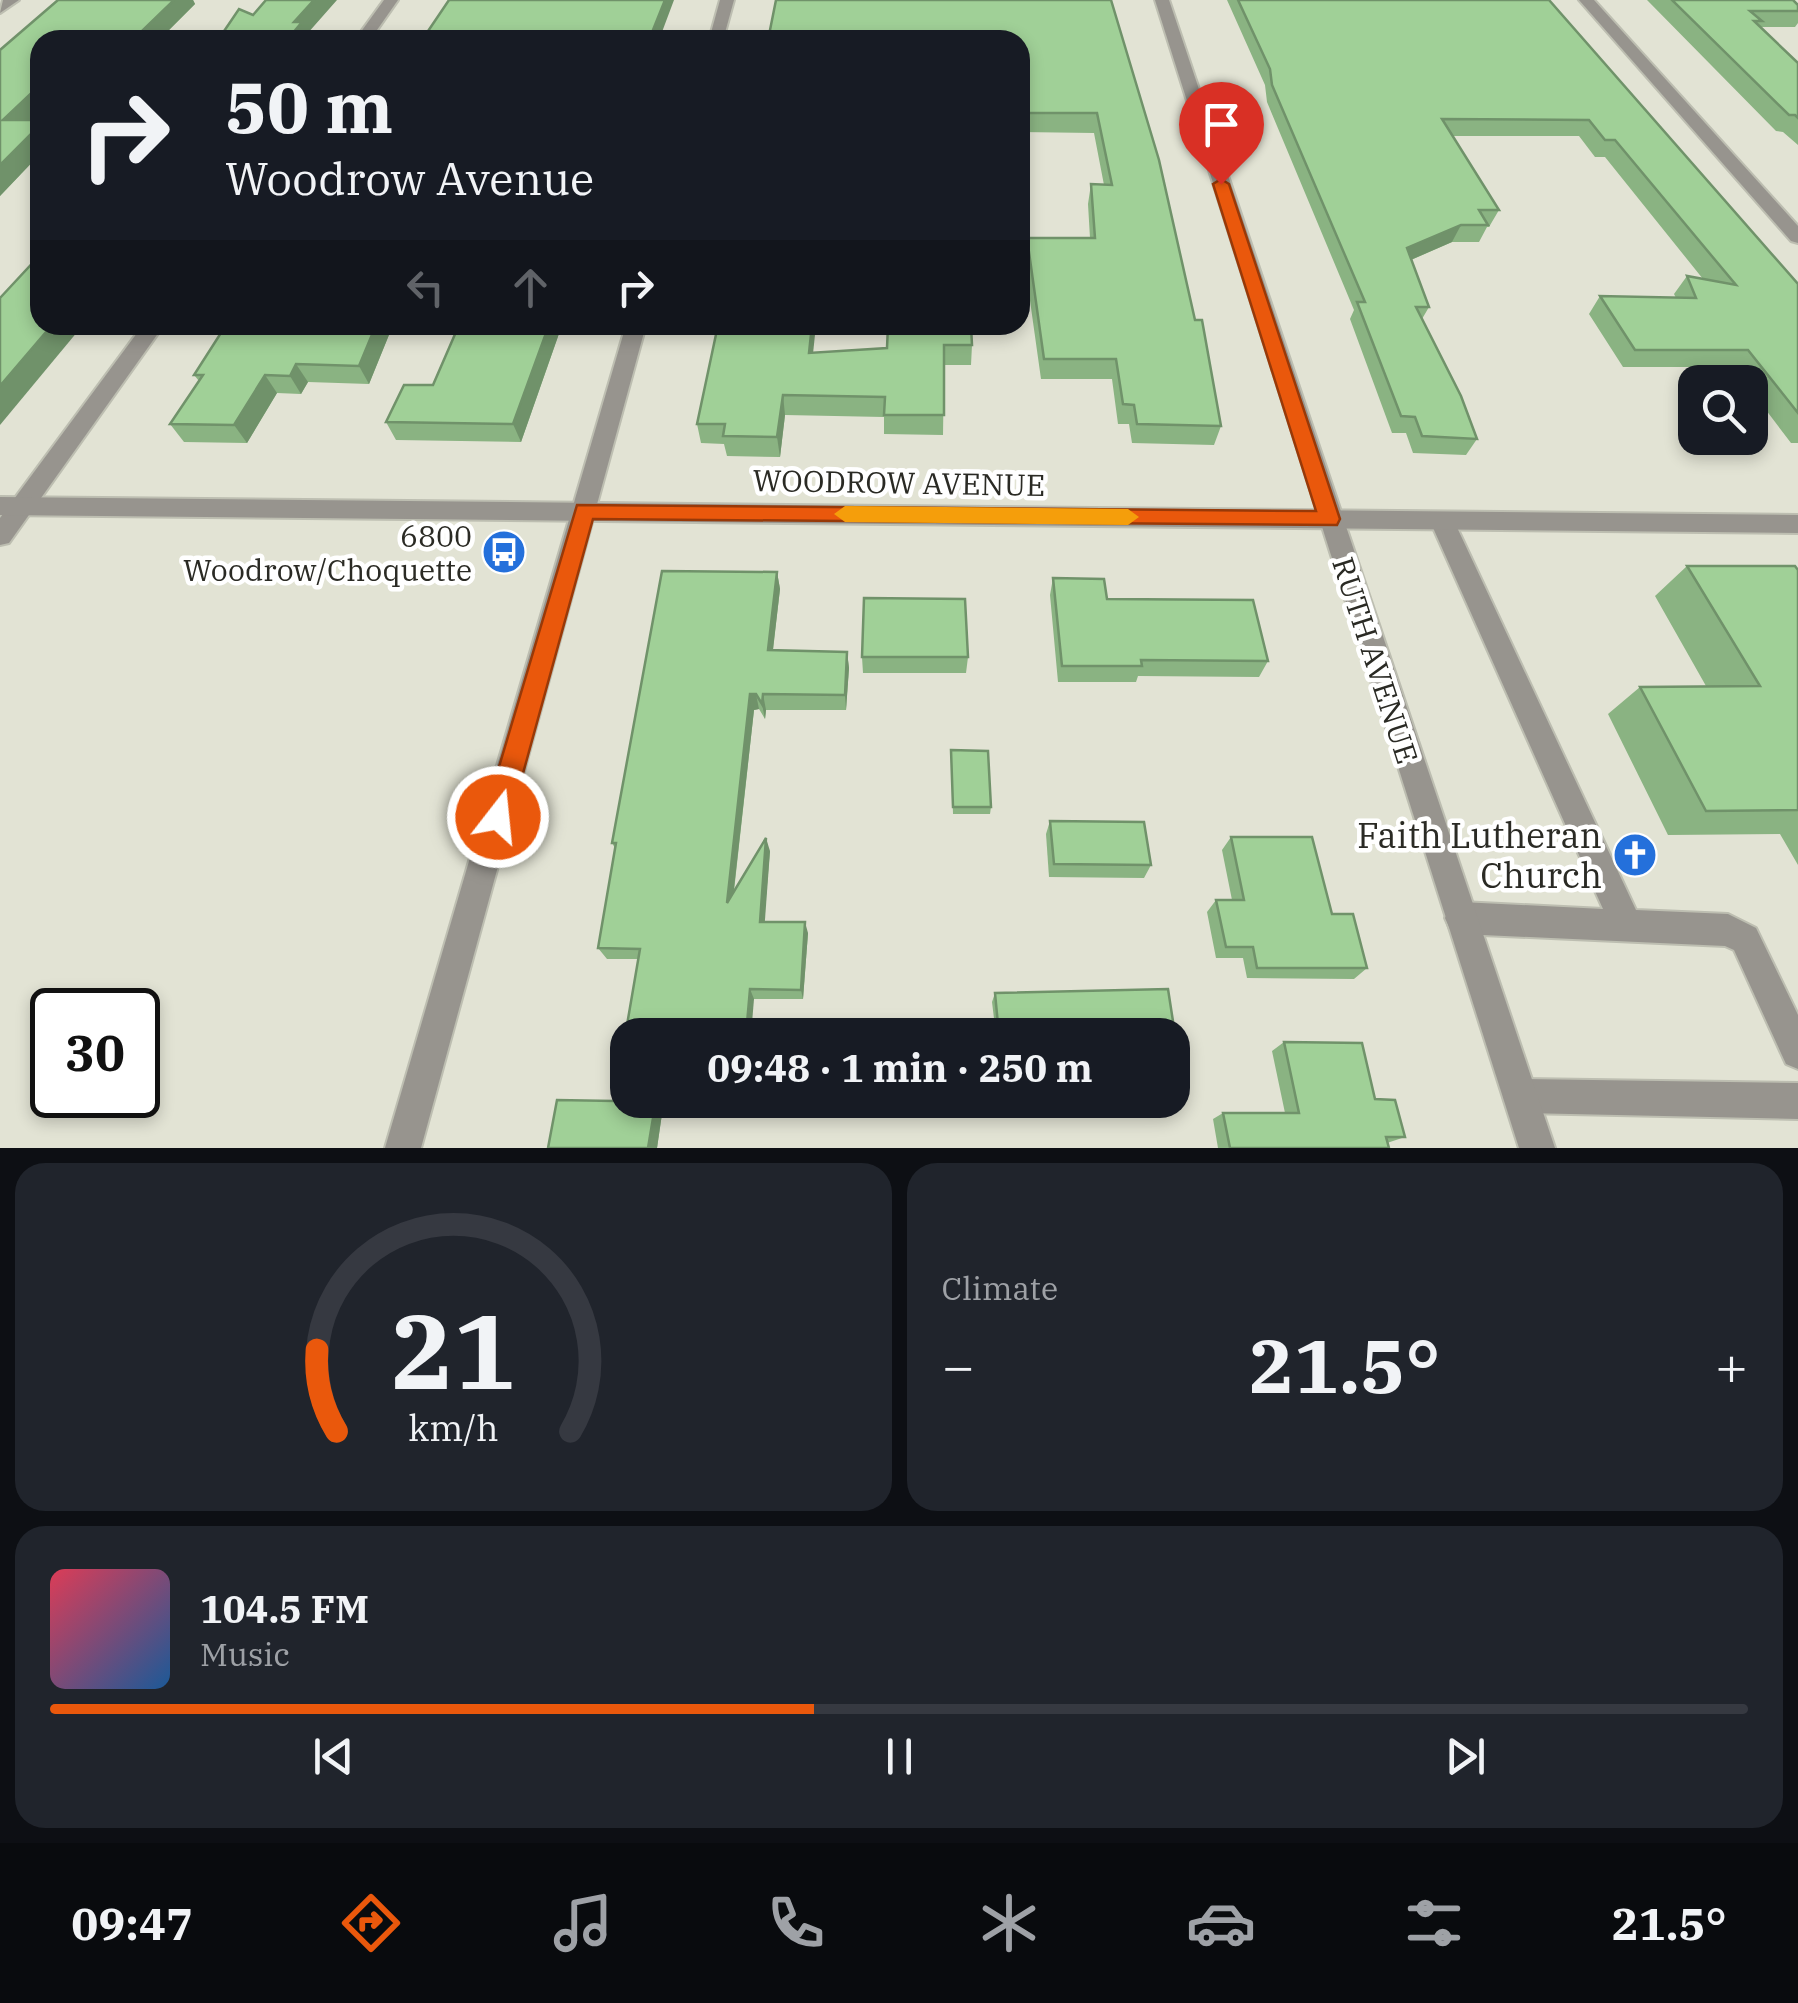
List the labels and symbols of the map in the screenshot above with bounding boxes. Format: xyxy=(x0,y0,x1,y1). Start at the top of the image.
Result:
pin xyxy=(1179,82,1264,185)
street label: WOODROW AVENUE xyxy=(752,460,1046,504)
place label: 6800 Woodrow/Choquette xyxy=(183,516,472,589)
bus stop icon: 6800 Woodrow/Choquette xyxy=(481,529,527,575)
street label: RUTH AVENUE xyxy=(1324,552,1428,768)
position arrow xyxy=(446,765,550,869)
place label: Faith Lutheran Church xyxy=(1357,812,1602,898)
church icon: Faith Lutheran Church xyxy=(1612,832,1658,878)
speed limit sign: 30 xyxy=(30,988,160,1118)

